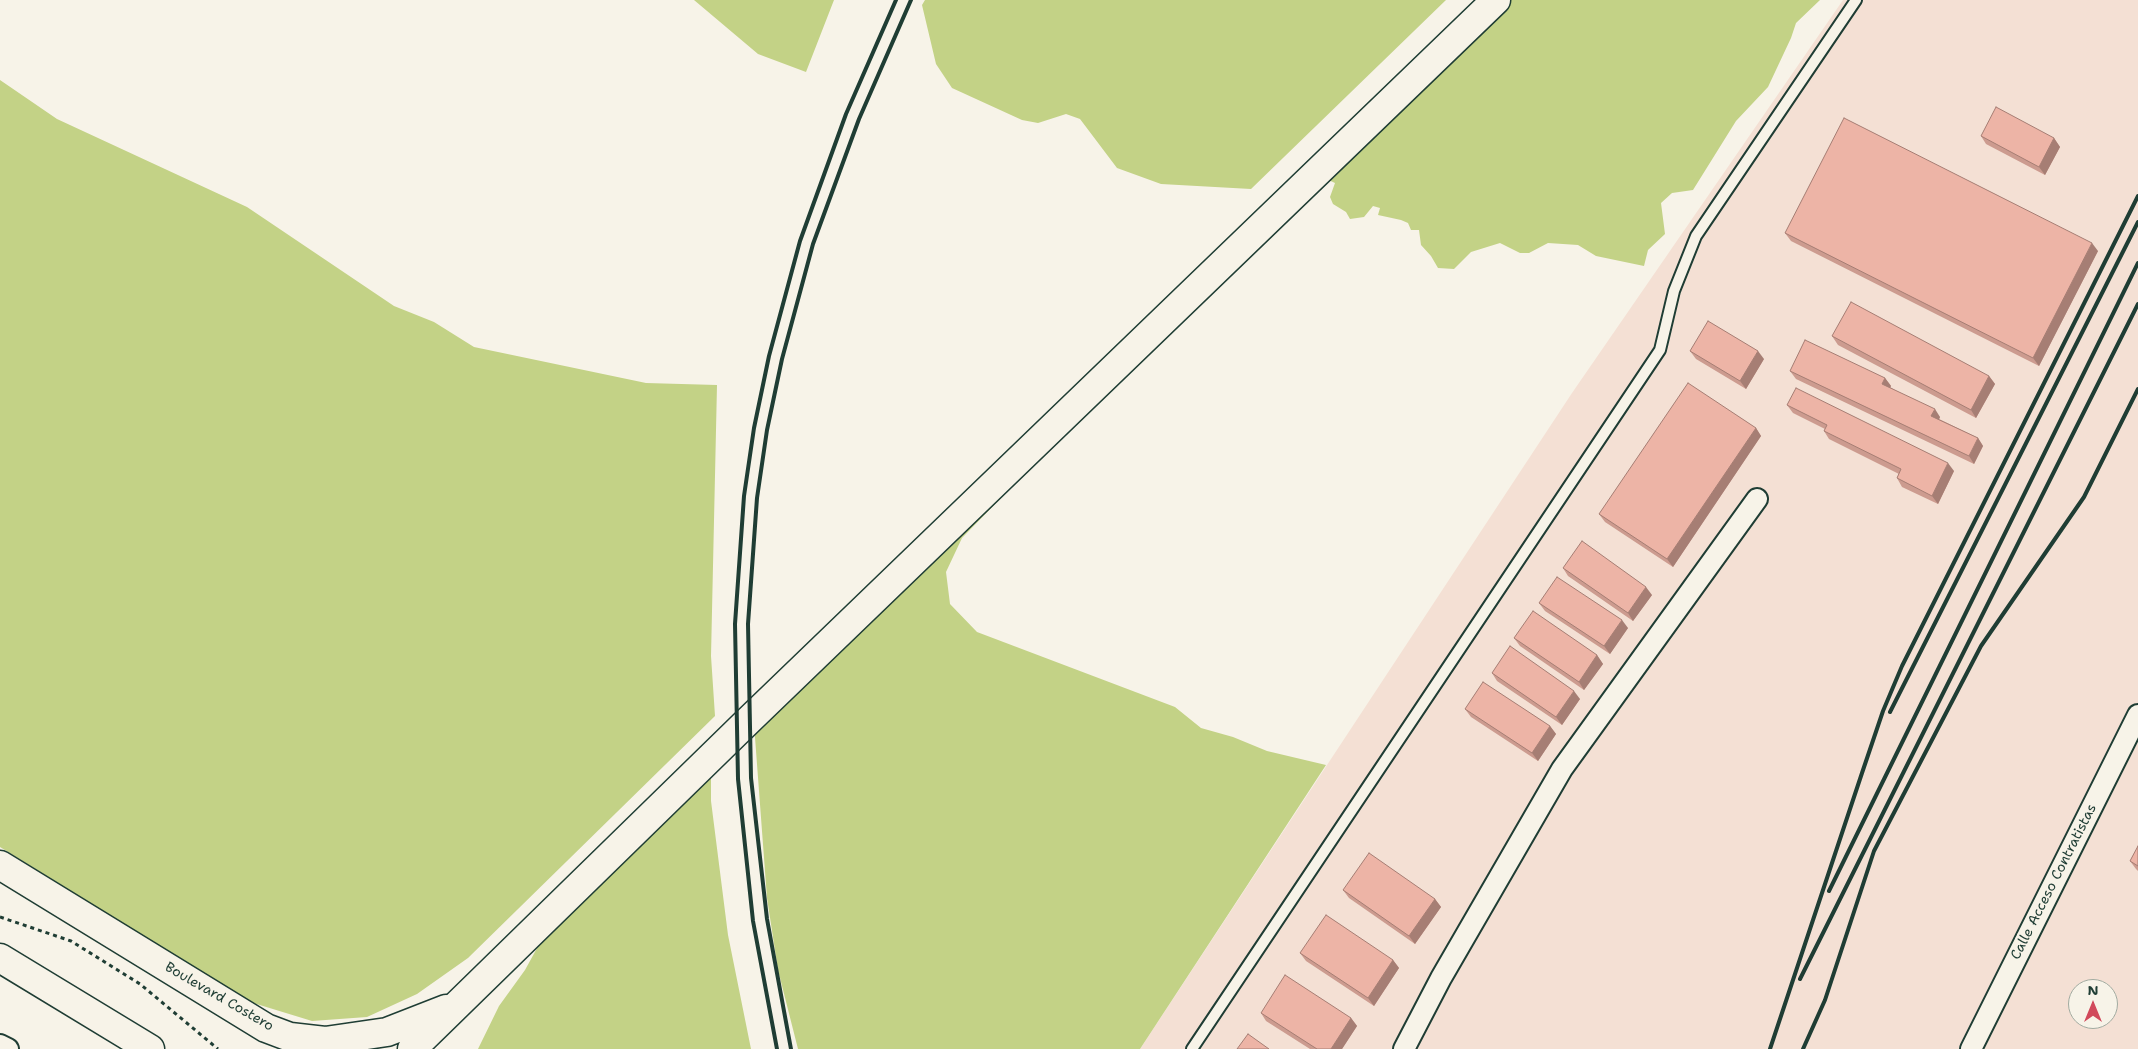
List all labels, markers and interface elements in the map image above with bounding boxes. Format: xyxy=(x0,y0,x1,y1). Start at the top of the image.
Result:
street label: Calle Acceso Contratistas xyxy=(2007,801,2101,963)
street label: Boulevard Costero xyxy=(162,959,276,1035)
north arrow xyxy=(2068,979,2118,1029)
text: N xyxy=(2087,981,2099,999)

